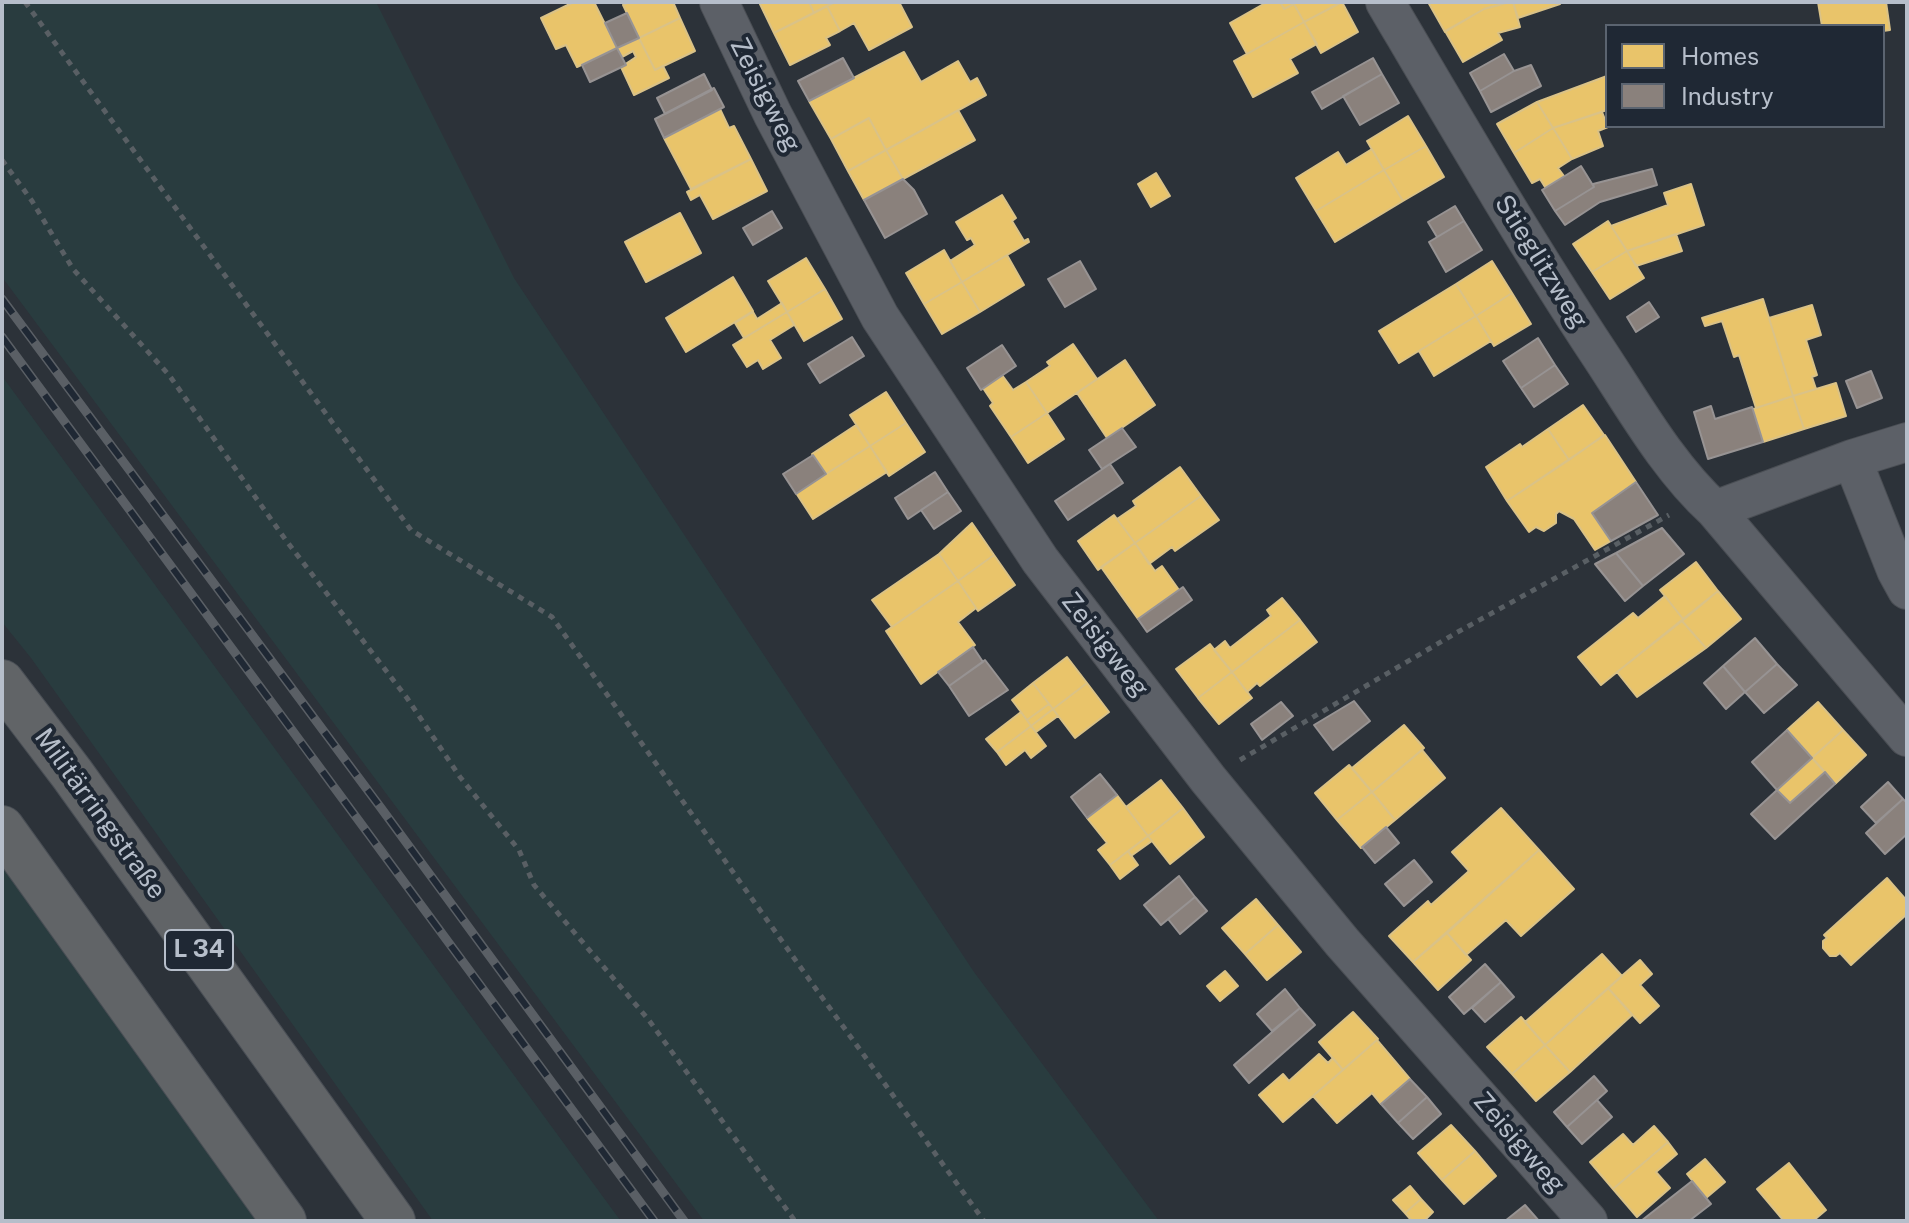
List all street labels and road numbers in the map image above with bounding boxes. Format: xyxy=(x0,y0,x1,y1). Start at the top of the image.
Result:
street label: Zeisigweg xyxy=(723,33,807,157)
street label: Stieglitzweg xyxy=(1488,189,1594,335)
street label: Zeisigweg xyxy=(1055,587,1155,703)
street label: Militärringstraße xyxy=(28,723,172,905)
road number: L 34 xyxy=(165,930,233,970)
street label: Zeisigweg xyxy=(1467,1086,1571,1200)

